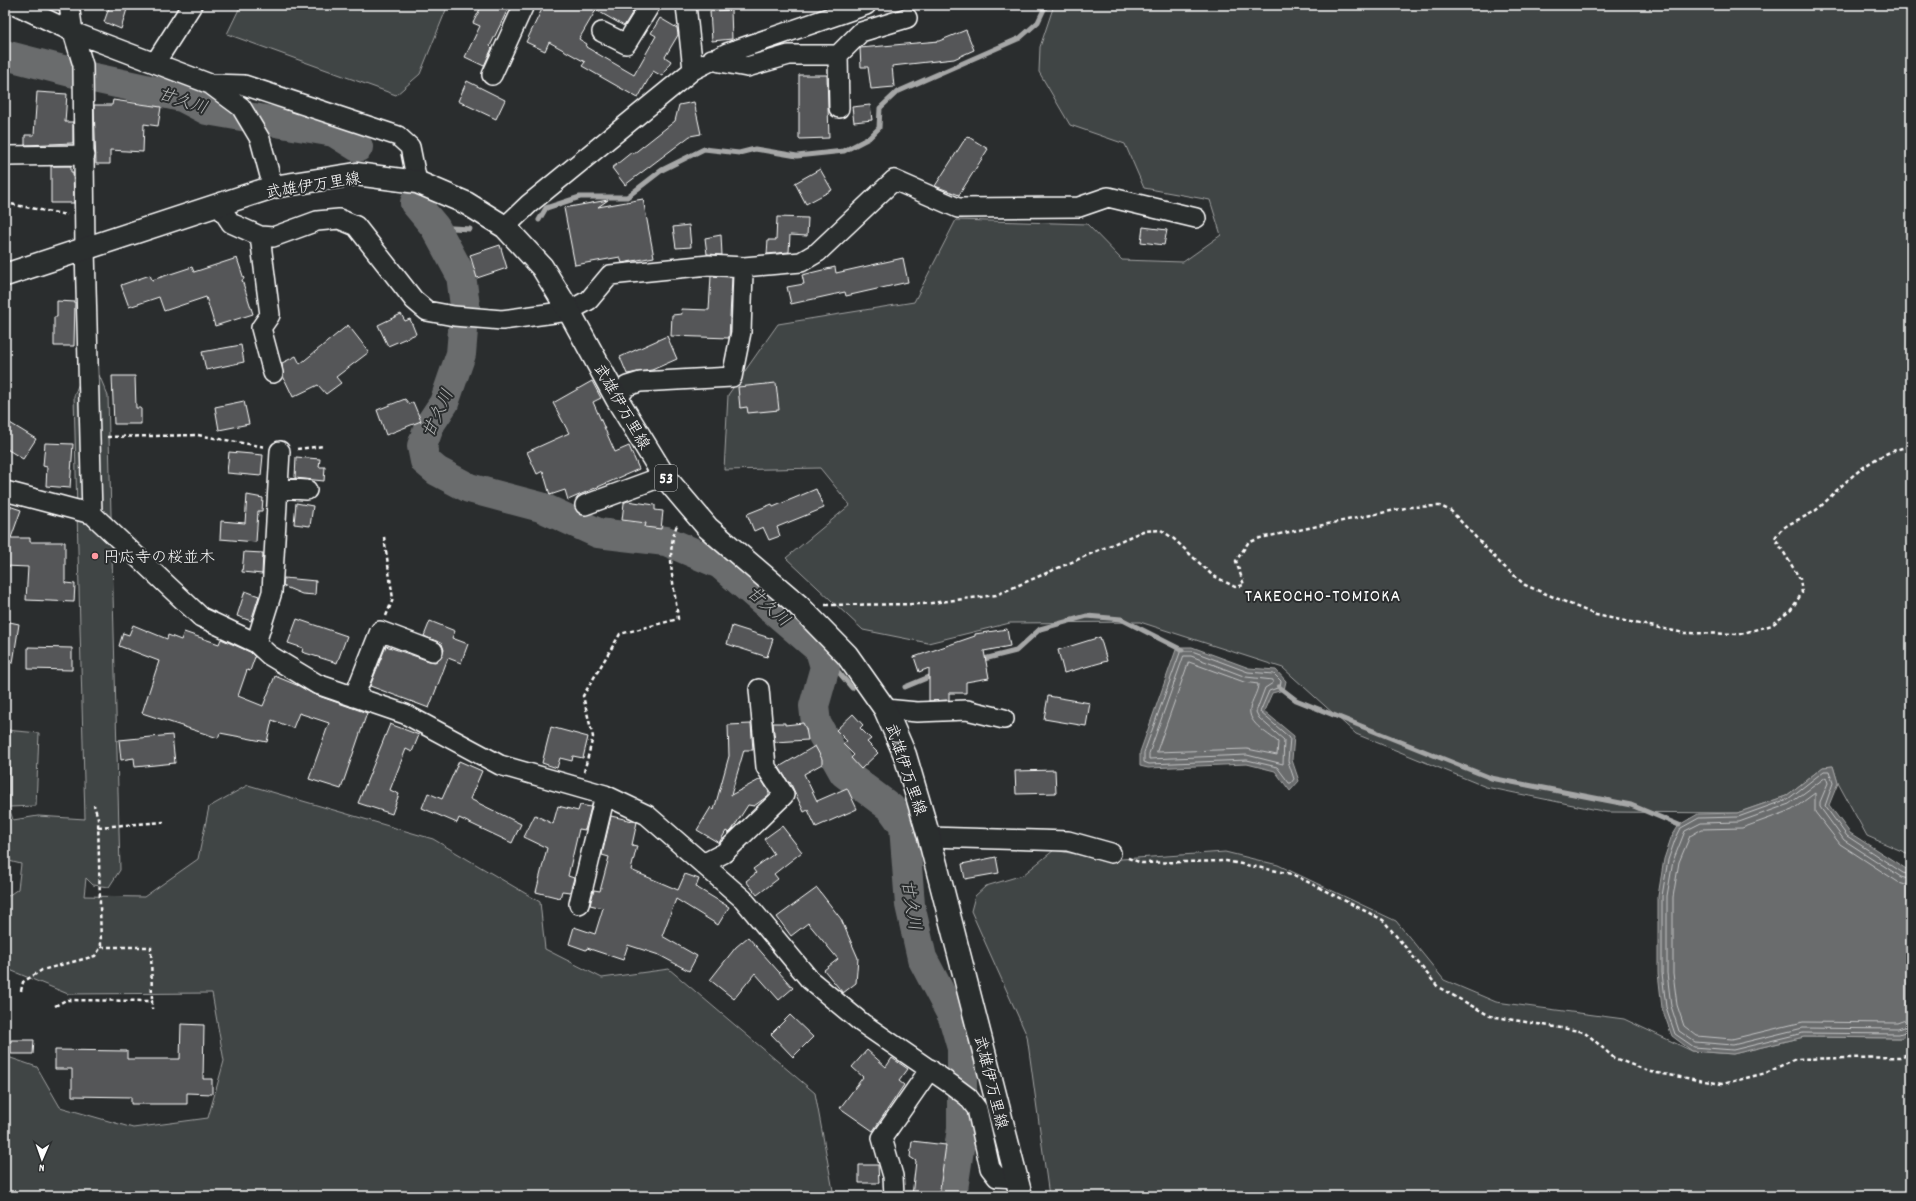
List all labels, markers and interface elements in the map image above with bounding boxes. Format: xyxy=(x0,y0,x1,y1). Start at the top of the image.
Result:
water label: 甘久川 xyxy=(154,84,210,122)
street label: 武雄伊万里線 xyxy=(264,168,363,205)
street label: 武雄伊万里線 xyxy=(587,360,655,455)
water label: 甘久川 xyxy=(418,386,461,442)
road number: 53 xyxy=(655,465,677,491)
place label: 円応寺の桜並木 xyxy=(103,547,215,570)
marker: 円応寺の桜並木 xyxy=(90,551,100,561)
water label: 甘久川 xyxy=(740,582,794,634)
district label: TAKEOCHO-TOMIOKA xyxy=(1245,585,1401,610)
street label: 武雄伊万里線 xyxy=(878,721,931,819)
water label: 甘久川 xyxy=(893,878,925,933)
street label: 武雄伊万里線 xyxy=(967,1033,1012,1132)
north arrow xyxy=(22,1139,62,1179)
text: N xyxy=(38,1159,45,1175)

